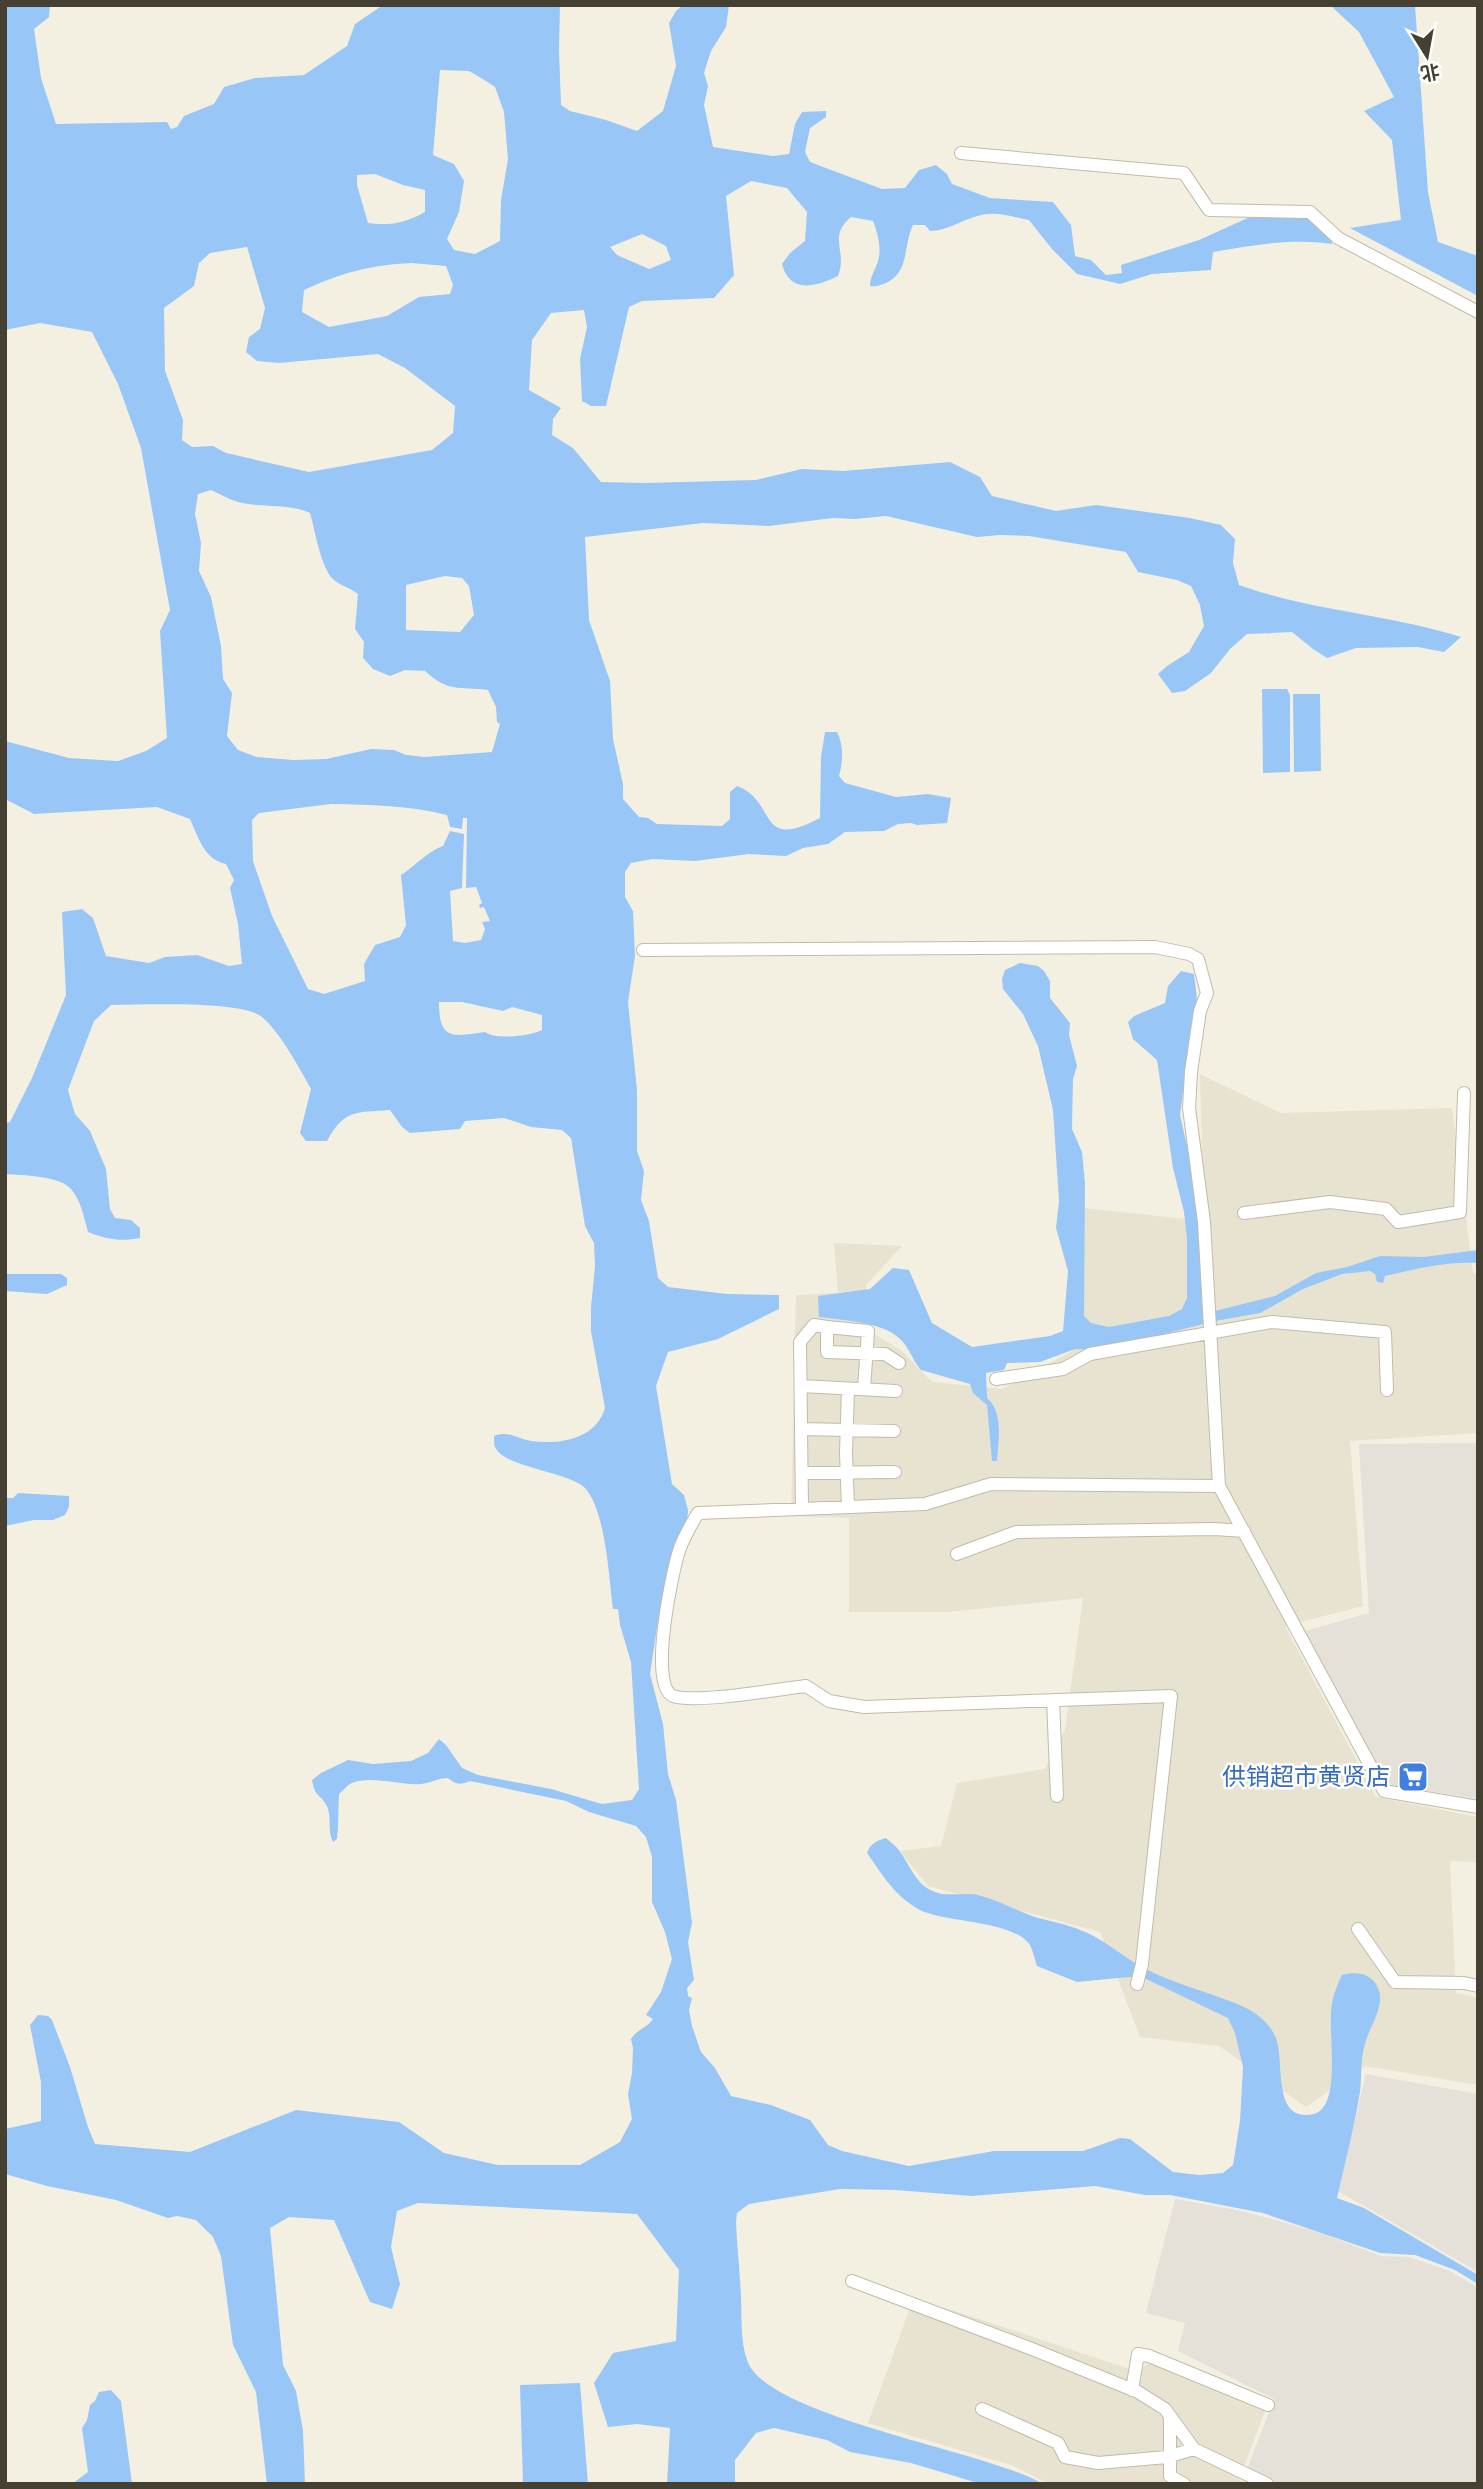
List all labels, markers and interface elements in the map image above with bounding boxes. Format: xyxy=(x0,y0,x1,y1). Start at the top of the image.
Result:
north arrow xyxy=(1392,21,1462,91)
text: 北 xyxy=(1419,59,1442,85)
supermarket icon: 供销超市黄贤店 xyxy=(1396,1760,1430,1794)
place label: 供销超市黄贤店 xyxy=(1222,1763,1390,1791)

